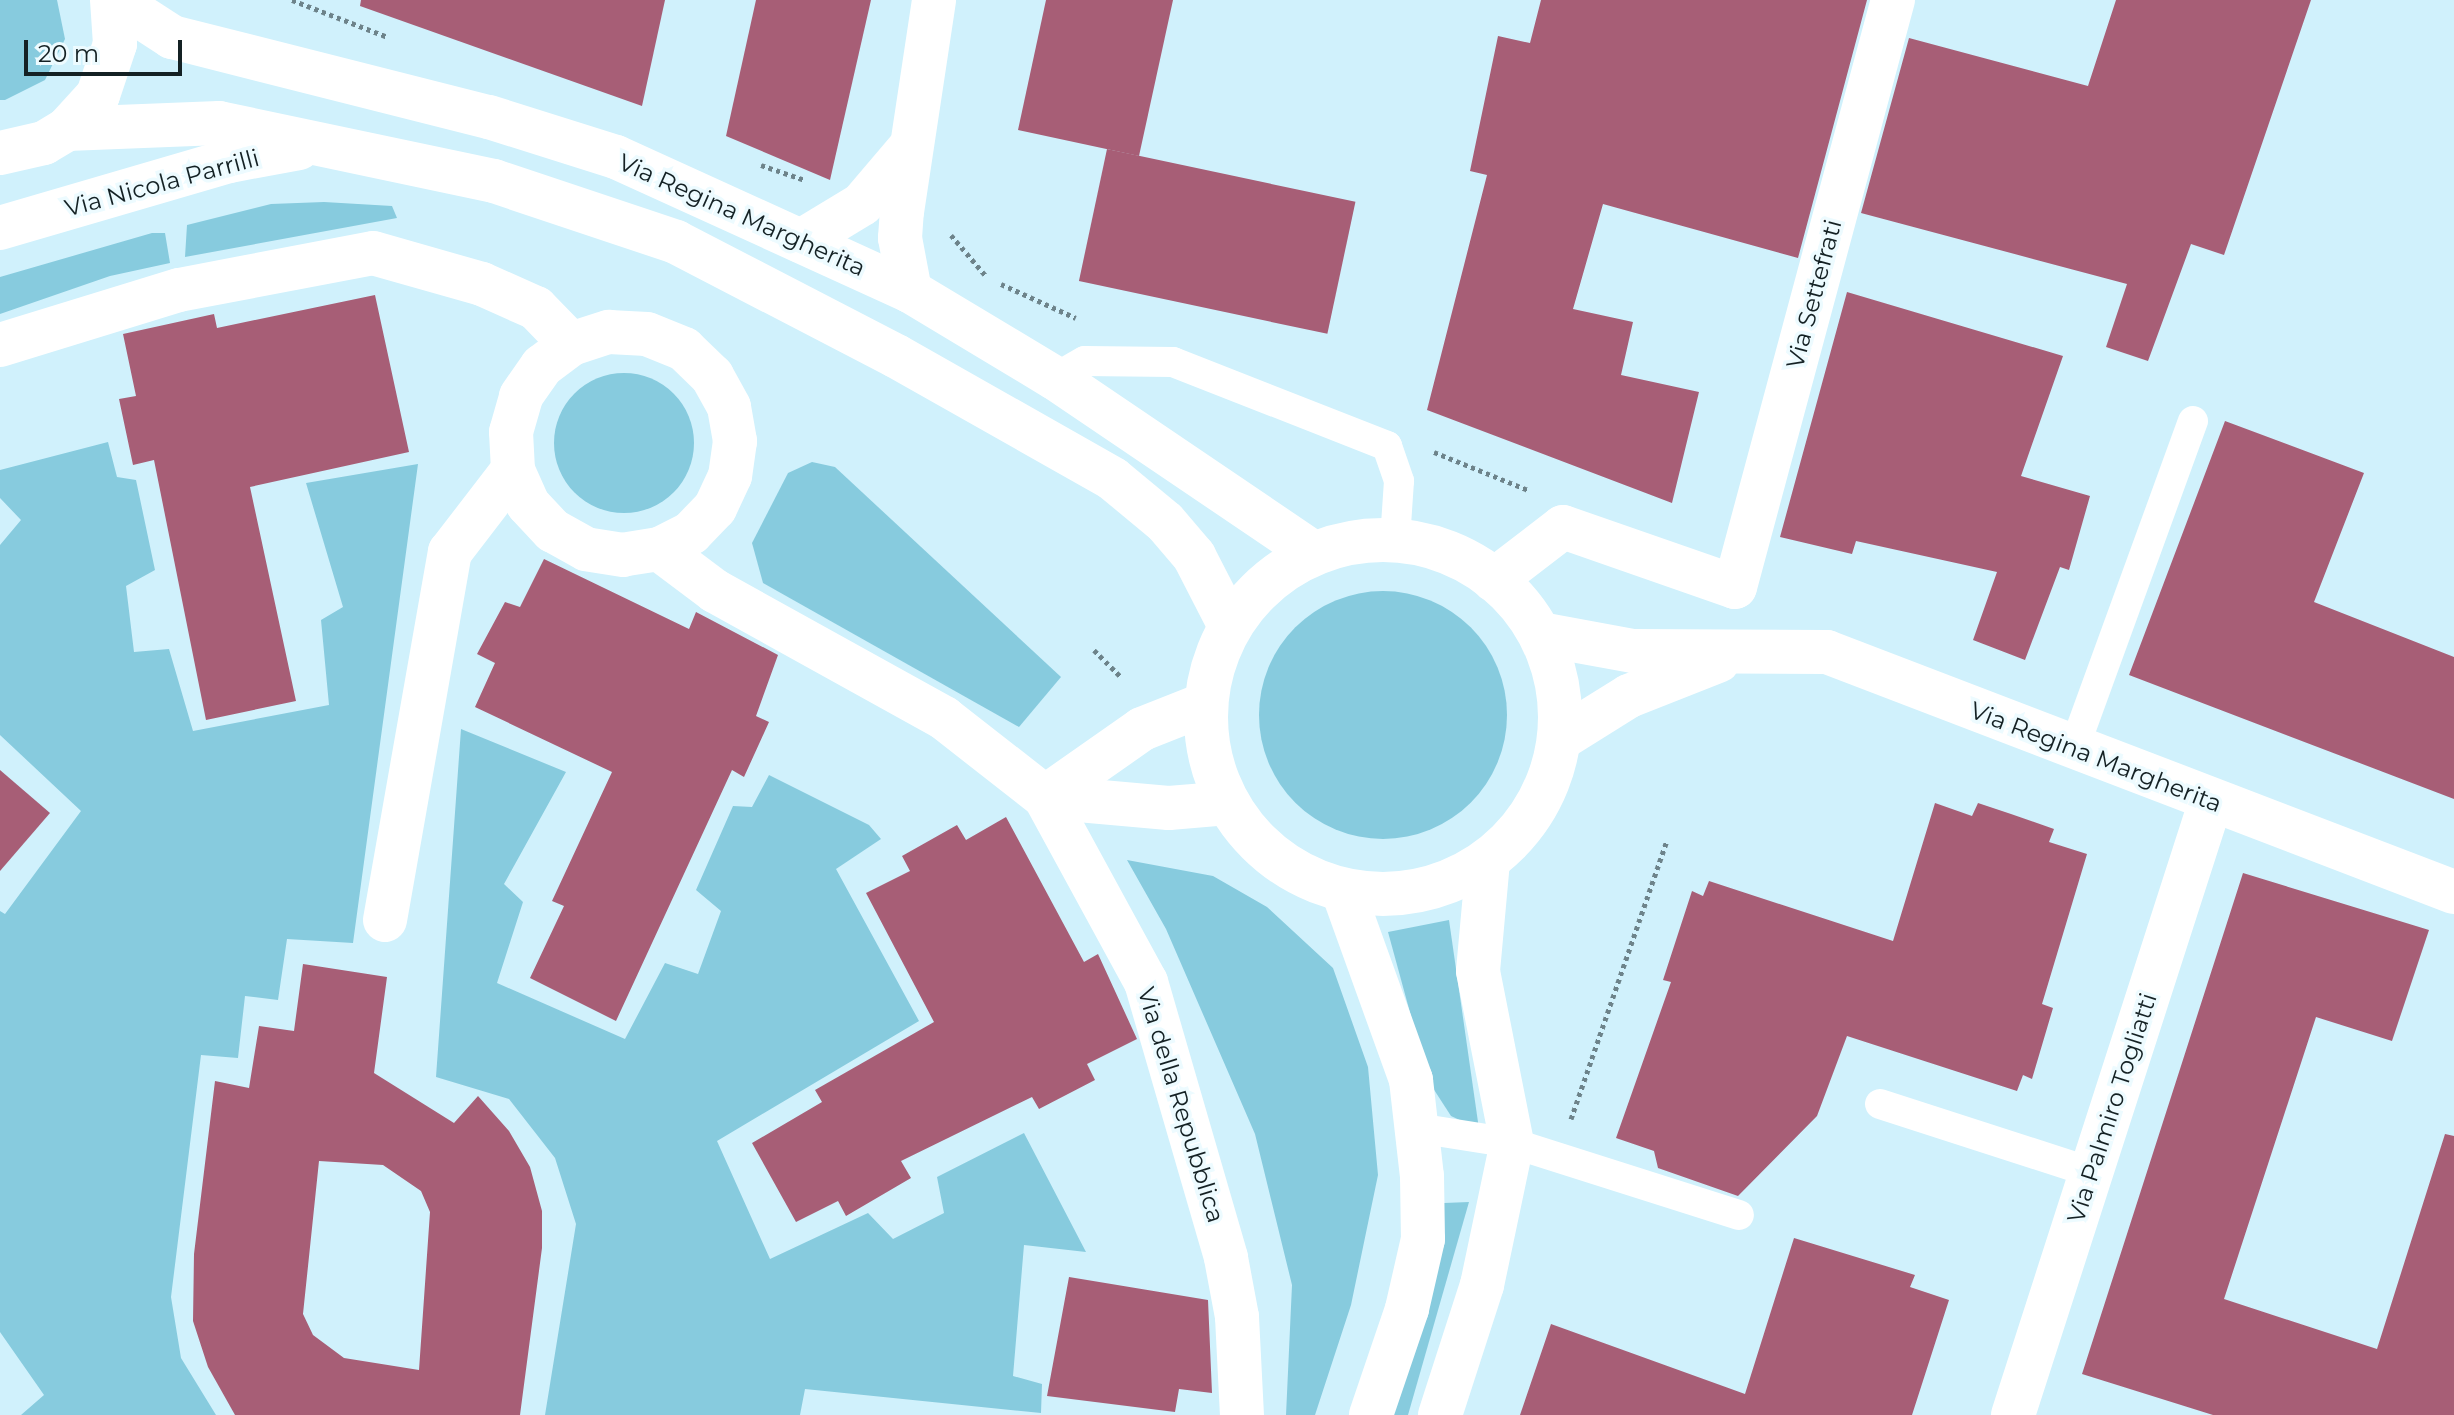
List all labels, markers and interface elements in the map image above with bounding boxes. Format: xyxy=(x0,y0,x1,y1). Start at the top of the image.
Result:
scale bar xyxy=(28,24,186,74)
text: 20 m xyxy=(38,39,99,68)
street label: Via Nicola Parrilli xyxy=(62,143,262,223)
street label: Via Regina Margherita xyxy=(614,147,870,283)
street label: Via Settefrati xyxy=(1780,216,1848,372)
street label: Via Regina Margherita xyxy=(1966,696,2226,818)
street label: Via della Repubblica xyxy=(1131,984,1231,1226)
street label: Via Palmiro Togliatti xyxy=(2061,989,2163,1227)

